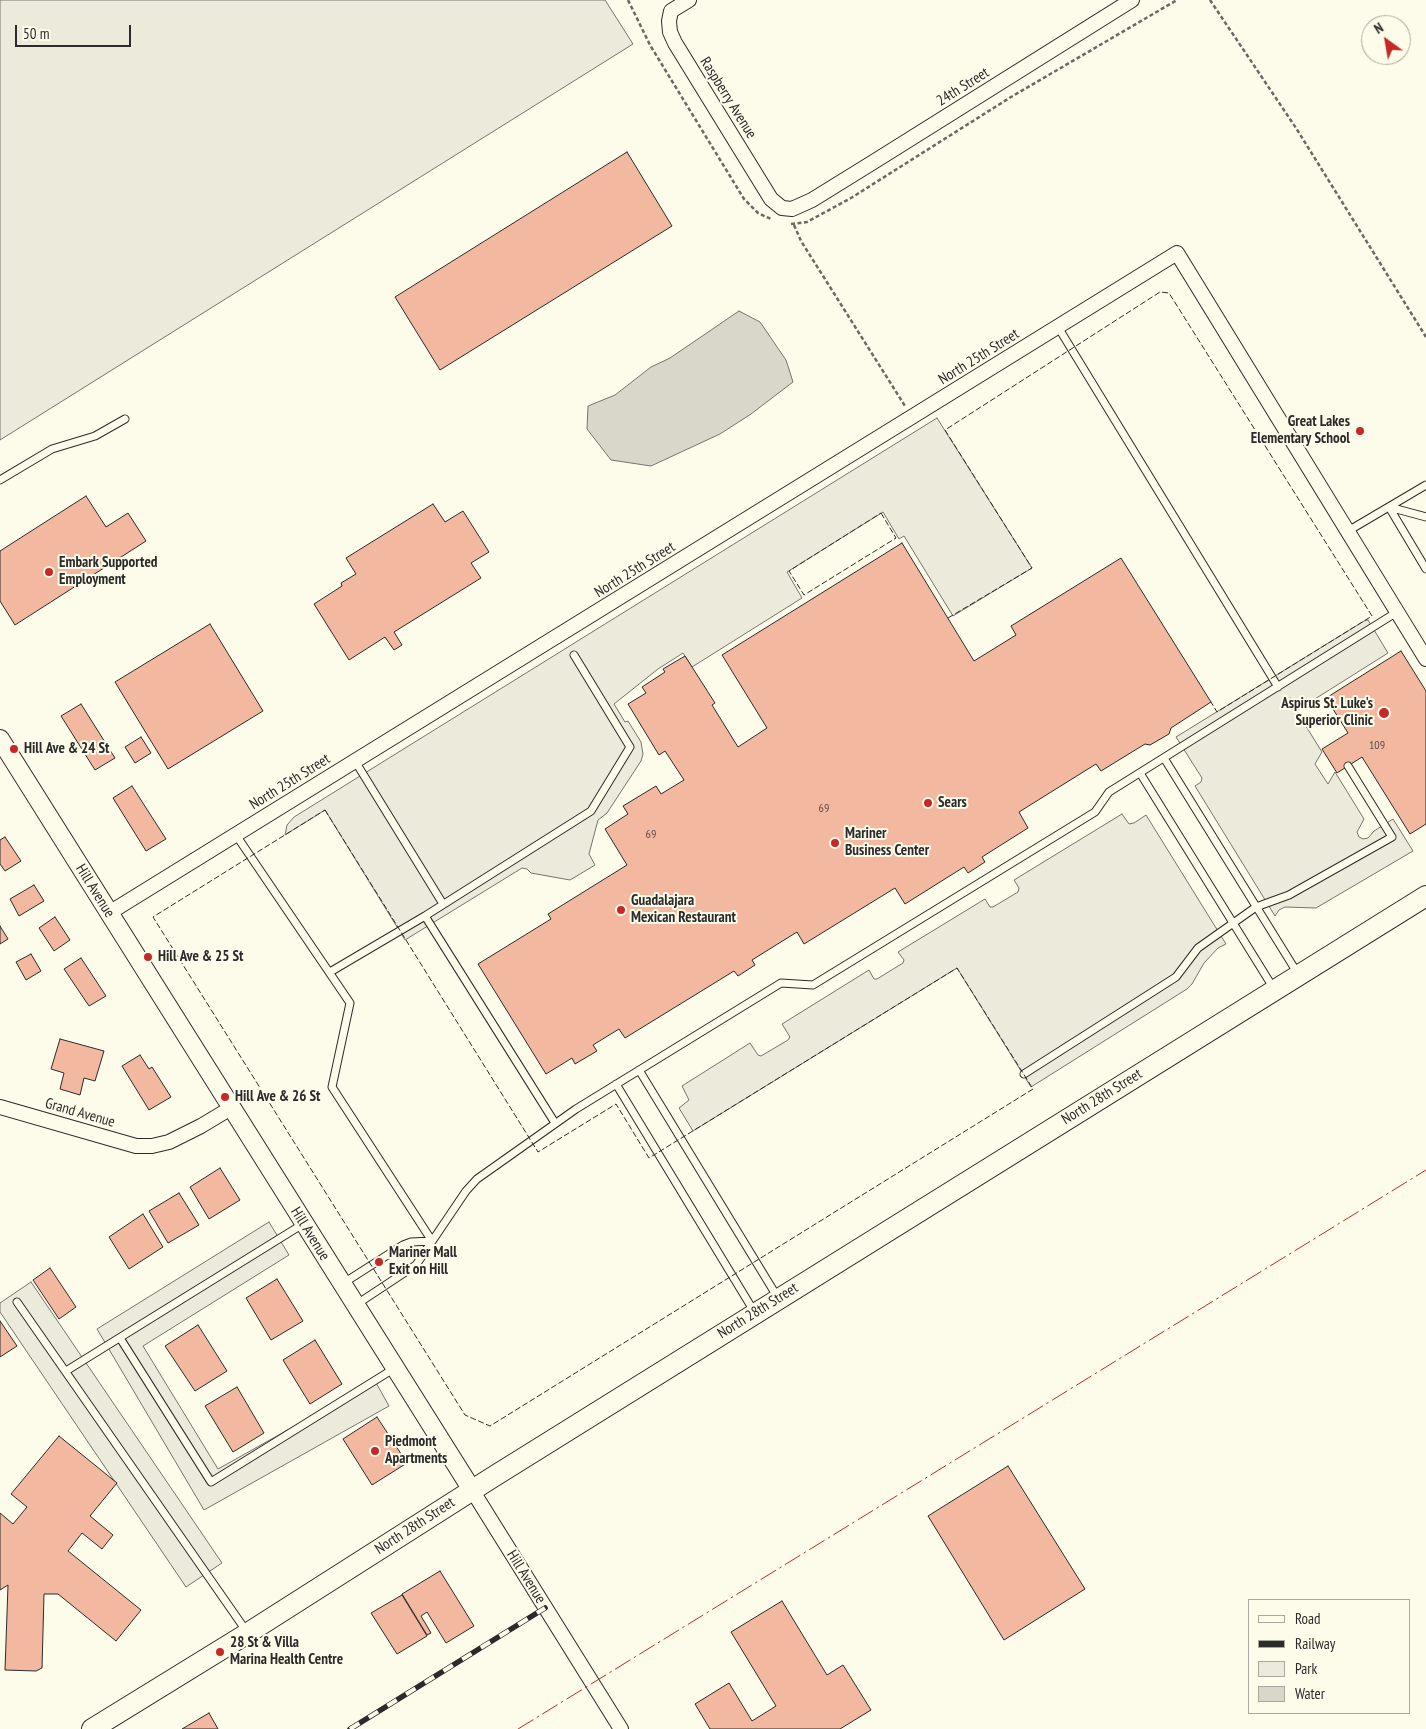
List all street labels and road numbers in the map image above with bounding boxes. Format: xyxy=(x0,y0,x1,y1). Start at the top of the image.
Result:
street label: Raspberry Avenue xyxy=(696,54,760,142)
street label: 24th Street xyxy=(933,64,993,110)
street label: North 25th Street xyxy=(935,325,1023,389)
street label: North 25th Street xyxy=(591,538,679,602)
street label: North 25th Street xyxy=(246,750,334,814)
street label: Hill Avenue xyxy=(72,861,118,921)
street label: North 28th Street xyxy=(1058,1065,1146,1129)
street label: Grand Avenue xyxy=(43,1094,117,1132)
street label: Hill Avenue xyxy=(287,1204,333,1264)
street label: North 28th Street xyxy=(714,1279,802,1343)
street label: North 28th Street xyxy=(372,1494,458,1558)
street label: Hill Avenue xyxy=(503,1547,549,1607)

